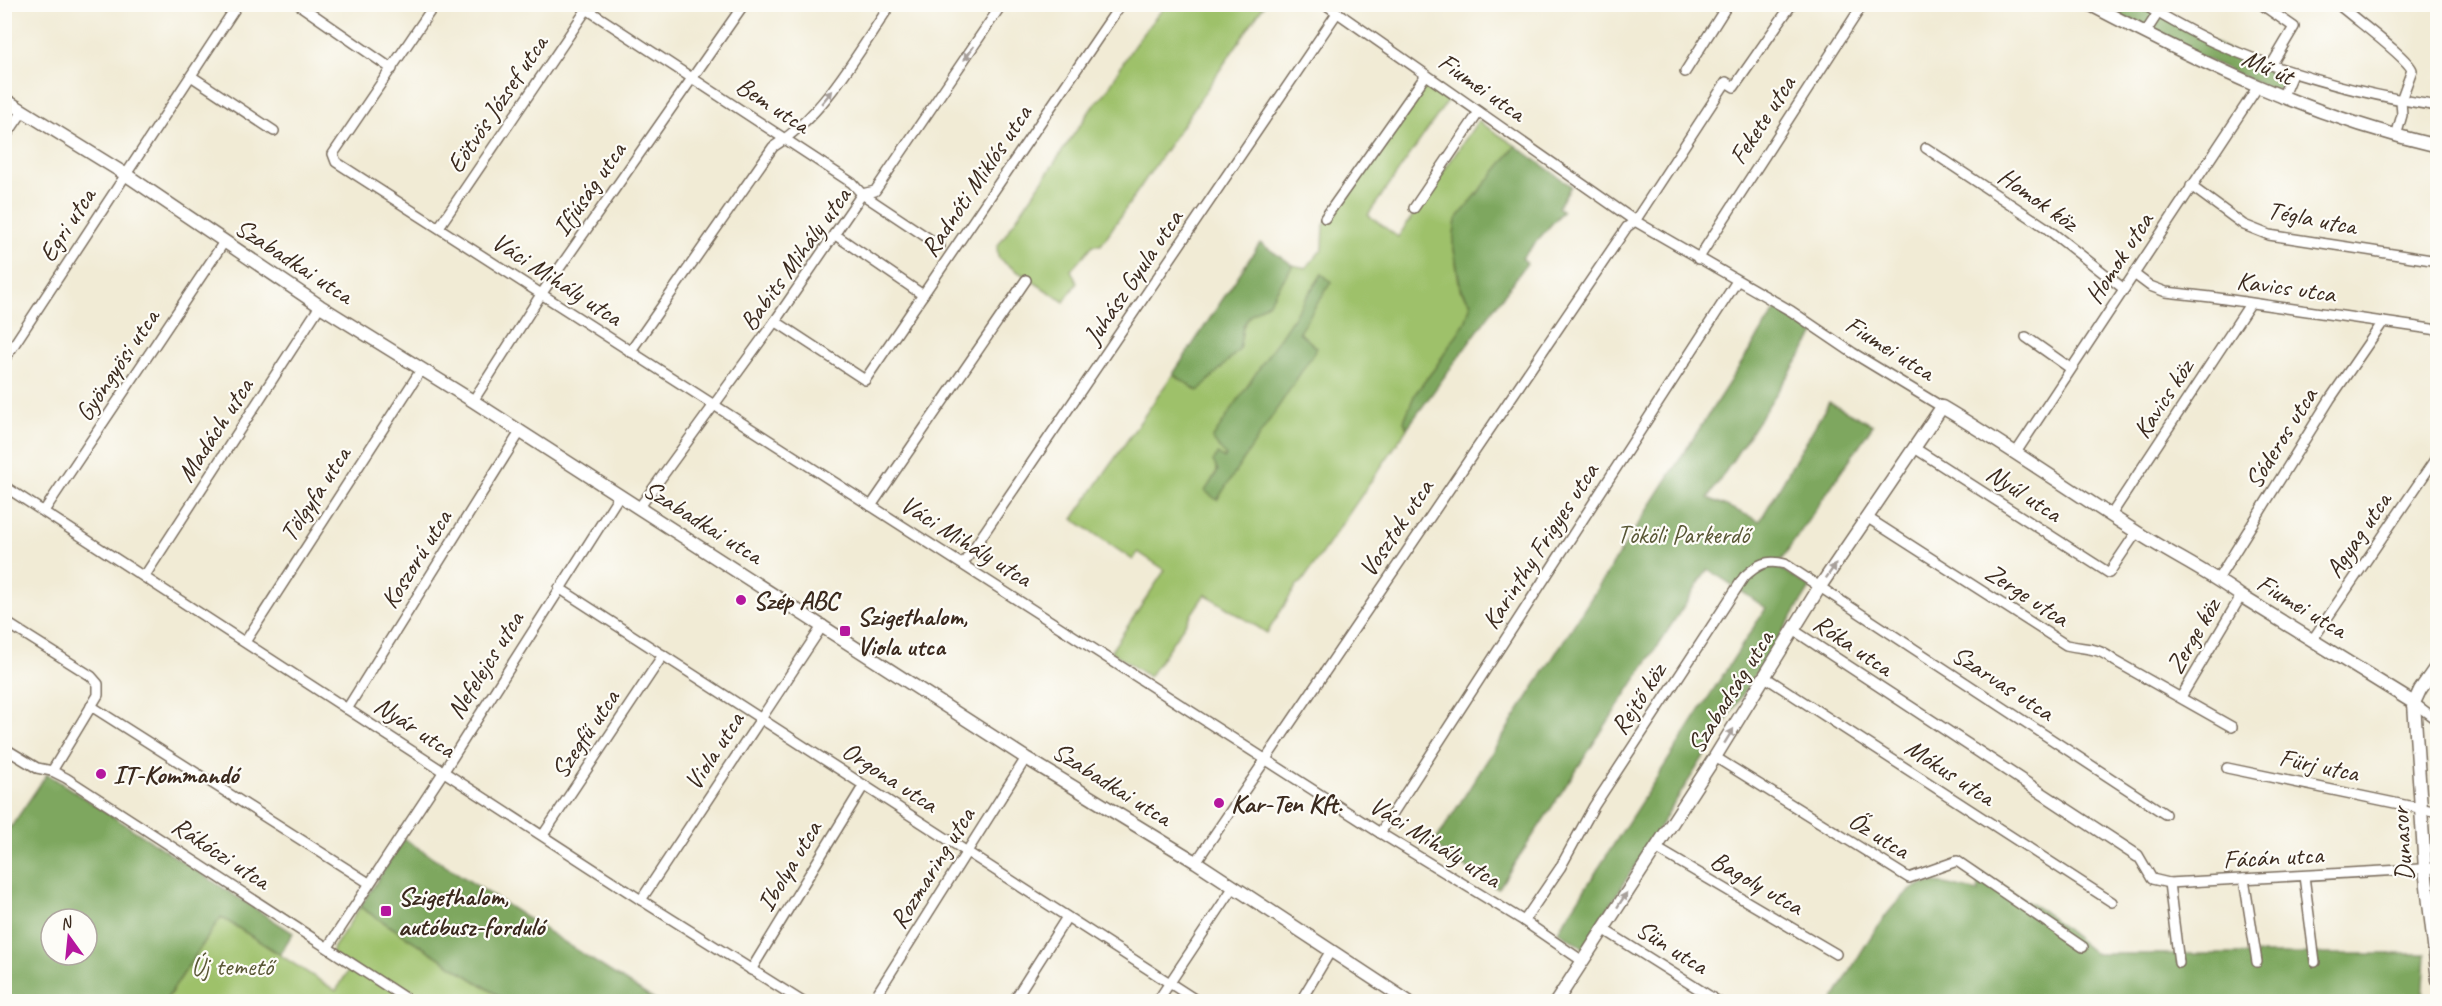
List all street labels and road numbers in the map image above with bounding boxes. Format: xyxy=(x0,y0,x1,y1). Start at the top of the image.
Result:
street label: Eötvös József utca xyxy=(439,27,556,179)
street label: Mű út xyxy=(2237,41,2301,94)
street label: Fiumei utca xyxy=(1432,45,1534,130)
street label: Fekete utca xyxy=(1721,68,1804,171)
street label: Bem utca xyxy=(730,69,818,142)
street label: Radnóti Miklós utca xyxy=(913,97,1040,263)
street label: Ifjúság utca xyxy=(545,134,634,242)
street label: Homok köz xyxy=(1992,160,2087,240)
street label: Egri utca xyxy=(31,180,104,268)
street label: Babits Mihály utca xyxy=(732,180,859,337)
street label: Tégla utca xyxy=(2265,193,2361,243)
street label: Juhász Gyula utca xyxy=(1075,202,1191,352)
street label: Homok utca xyxy=(2077,205,2162,310)
street label: Szabadkai utca xyxy=(229,211,361,313)
street label: Váci Mihály utca xyxy=(486,225,630,334)
street label: Kavics utca xyxy=(2235,264,2339,310)
street label: Gyöngyösi utca xyxy=(67,301,168,427)
street label: Fiumei utca xyxy=(1839,308,1943,390)
street label: Kavics köz xyxy=(2125,351,2202,445)
street label: Madách utca xyxy=(169,371,262,488)
street label: Sóderos utca xyxy=(2237,380,2326,495)
street label: Tölgyfa utca xyxy=(272,438,359,548)
street label: Karinthy Frigyes utca xyxy=(1474,455,1607,635)
street label: Nyúl utca xyxy=(1980,456,2069,530)
street label: Vosztok utca xyxy=(1351,471,1442,583)
street label: Szabadkai utca xyxy=(637,472,771,573)
street label: Agyag utca xyxy=(2317,484,2400,584)
street label: Váci Mihály utca xyxy=(894,488,1039,595)
street label: Koszorú utca xyxy=(373,502,460,614)
street label: Zerge utca xyxy=(1979,556,2076,635)
street label: Fiumei utca xyxy=(2251,566,2355,647)
street label: Zerge köz xyxy=(2158,590,2229,679)
street label: Nefelejcs utca xyxy=(439,604,532,725)
street label: Róka utca xyxy=(1807,606,1901,685)
street label: Szabadság utca xyxy=(1679,623,1782,760)
street label: Szarvas utca xyxy=(1946,638,2062,729)
street label: Rejtő köz xyxy=(1603,655,1675,741)
street label: Szegfű utca xyxy=(543,682,628,785)
street label: Nyár utca xyxy=(368,689,463,766)
street label: Viola utca xyxy=(677,704,752,796)
street label: Mókus utca xyxy=(1899,731,2003,814)
street label: Orgona utca xyxy=(836,734,946,821)
street label: Szabadkai utca xyxy=(1046,734,1180,835)
street label: Fürj utca xyxy=(2276,741,2363,790)
street label: Váci Mihály utca xyxy=(1363,789,1508,896)
street label: Rozmaring utca xyxy=(882,800,983,935)
street label: Dunasor xyxy=(2383,803,2421,882)
street label: Őz utca xyxy=(1842,804,1917,867)
street label: Rákóczi utca xyxy=(166,809,278,898)
street label: Ibolya utca xyxy=(749,813,830,917)
street label: Fácán utca xyxy=(2222,838,2325,876)
street label: Bagoly utca xyxy=(1705,843,1811,923)
street label: Sün utca xyxy=(1630,912,1715,983)

